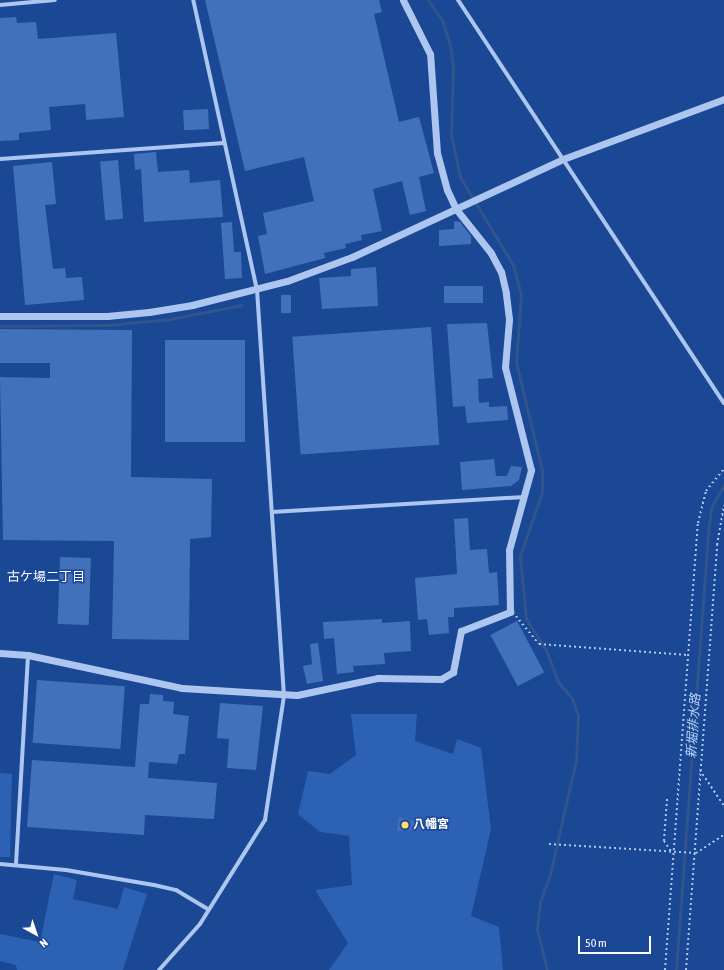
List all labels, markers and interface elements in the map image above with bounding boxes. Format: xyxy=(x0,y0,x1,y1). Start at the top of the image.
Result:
district label: 古ケ場二丁目 xyxy=(7,569,85,585)
water label: 新堀排水路 xyxy=(684,693,704,759)
place label: 八幡宮 xyxy=(413,818,449,832)
marker: 八幡宮 xyxy=(400,820,410,830)
north arrow xyxy=(16,914,56,954)
scale bar xyxy=(580,928,653,954)
text: 50 m xyxy=(585,936,607,950)
text: N xyxy=(37,937,50,950)

